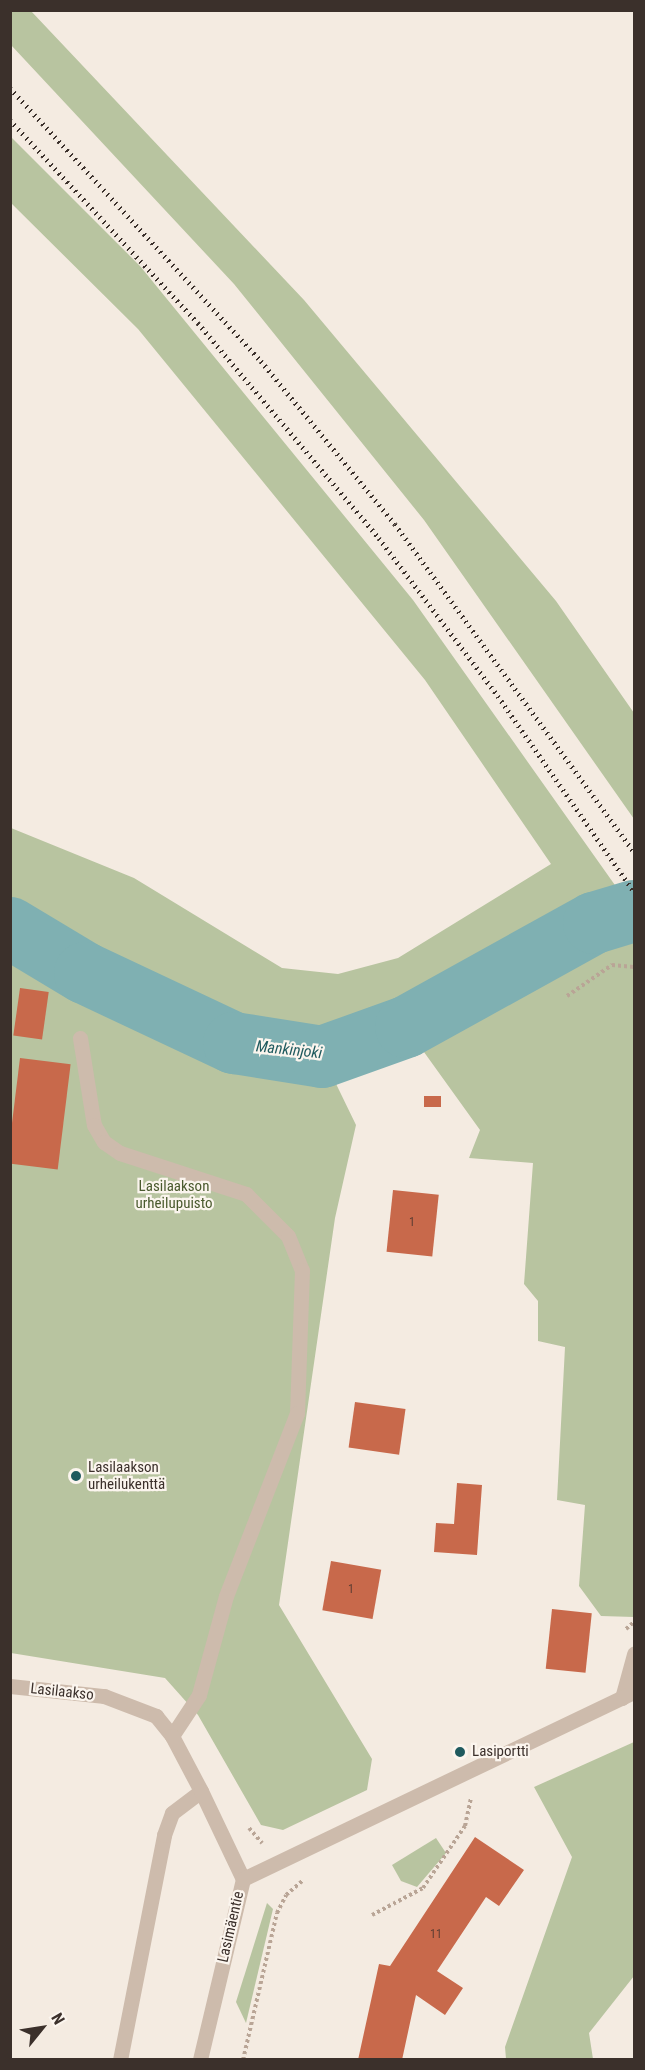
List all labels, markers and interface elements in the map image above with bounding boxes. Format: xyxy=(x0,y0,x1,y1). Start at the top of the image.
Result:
water label: Mankinjoki xyxy=(255,1037,323,1063)
park label: Lasilaakson urheilupuisto xyxy=(136,1177,212,1212)
house number: 1 xyxy=(409,1216,415,1230)
place label: Lasilaakson urheilukenttä xyxy=(88,1458,165,1493)
marker: Lasilaakson urheilukenttä xyxy=(69,1469,83,1483)
house number: 1 xyxy=(348,1583,354,1597)
street label: Lasilaakso xyxy=(29,1680,95,1704)
place label: Lasiportti xyxy=(472,1743,529,1761)
marker: Lasiportti xyxy=(453,1745,467,1759)
street label: Lasimäentie xyxy=(214,1890,248,1964)
house number: 11 xyxy=(430,1928,442,1942)
north arrow xyxy=(12,1998,72,2058)
text: N xyxy=(47,2010,69,2028)

